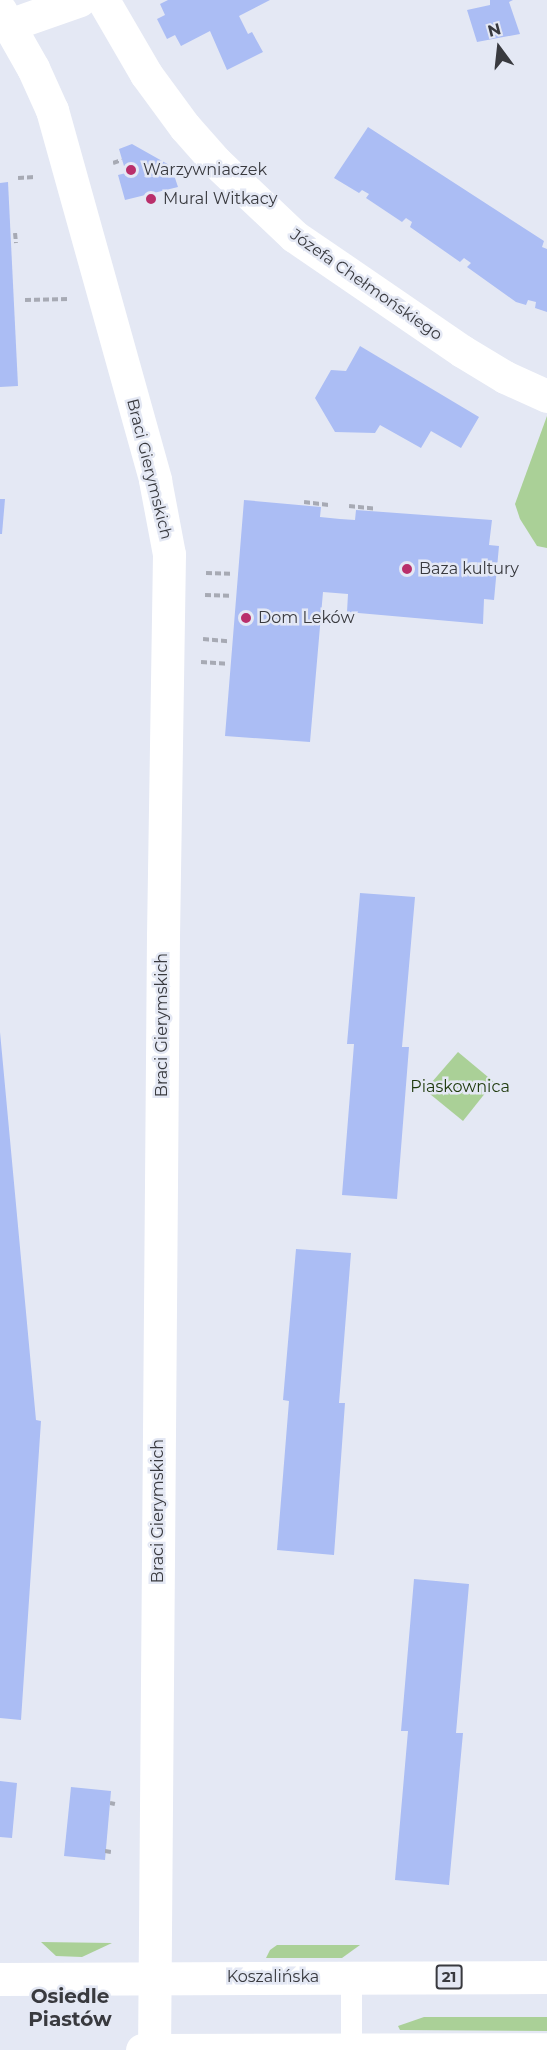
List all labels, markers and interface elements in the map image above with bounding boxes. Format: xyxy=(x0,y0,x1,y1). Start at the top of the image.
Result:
north arrow xyxy=(469,18,529,78)
text: N xyxy=(486,19,503,41)
place label: Warzywniaczek xyxy=(143,160,267,180)
marker: Warzywniaczek xyxy=(124,163,138,177)
place label: Mural Witkacy xyxy=(163,189,277,209)
marker: Mural Witkacy xyxy=(144,192,158,206)
street label: Józefa Chełmońskiego xyxy=(286,225,446,345)
street label: Braci Gierymskich xyxy=(122,397,176,541)
place label: Baza kultury xyxy=(419,559,519,579)
marker: Baza kultury xyxy=(400,562,414,576)
place label: Dom Leków xyxy=(258,608,354,628)
marker: Dom Leków xyxy=(239,611,253,625)
street label: Braci Gierymskich xyxy=(152,953,172,1097)
park label: Piaskownica xyxy=(410,1077,510,1097)
street label: Braci Gierymskich xyxy=(148,1439,168,1583)
road number: 21 xyxy=(436,1965,462,1989)
street label: Koszalińska xyxy=(227,1967,319,1987)
district label: Osiedle Piastów xyxy=(28,1984,112,2031)

